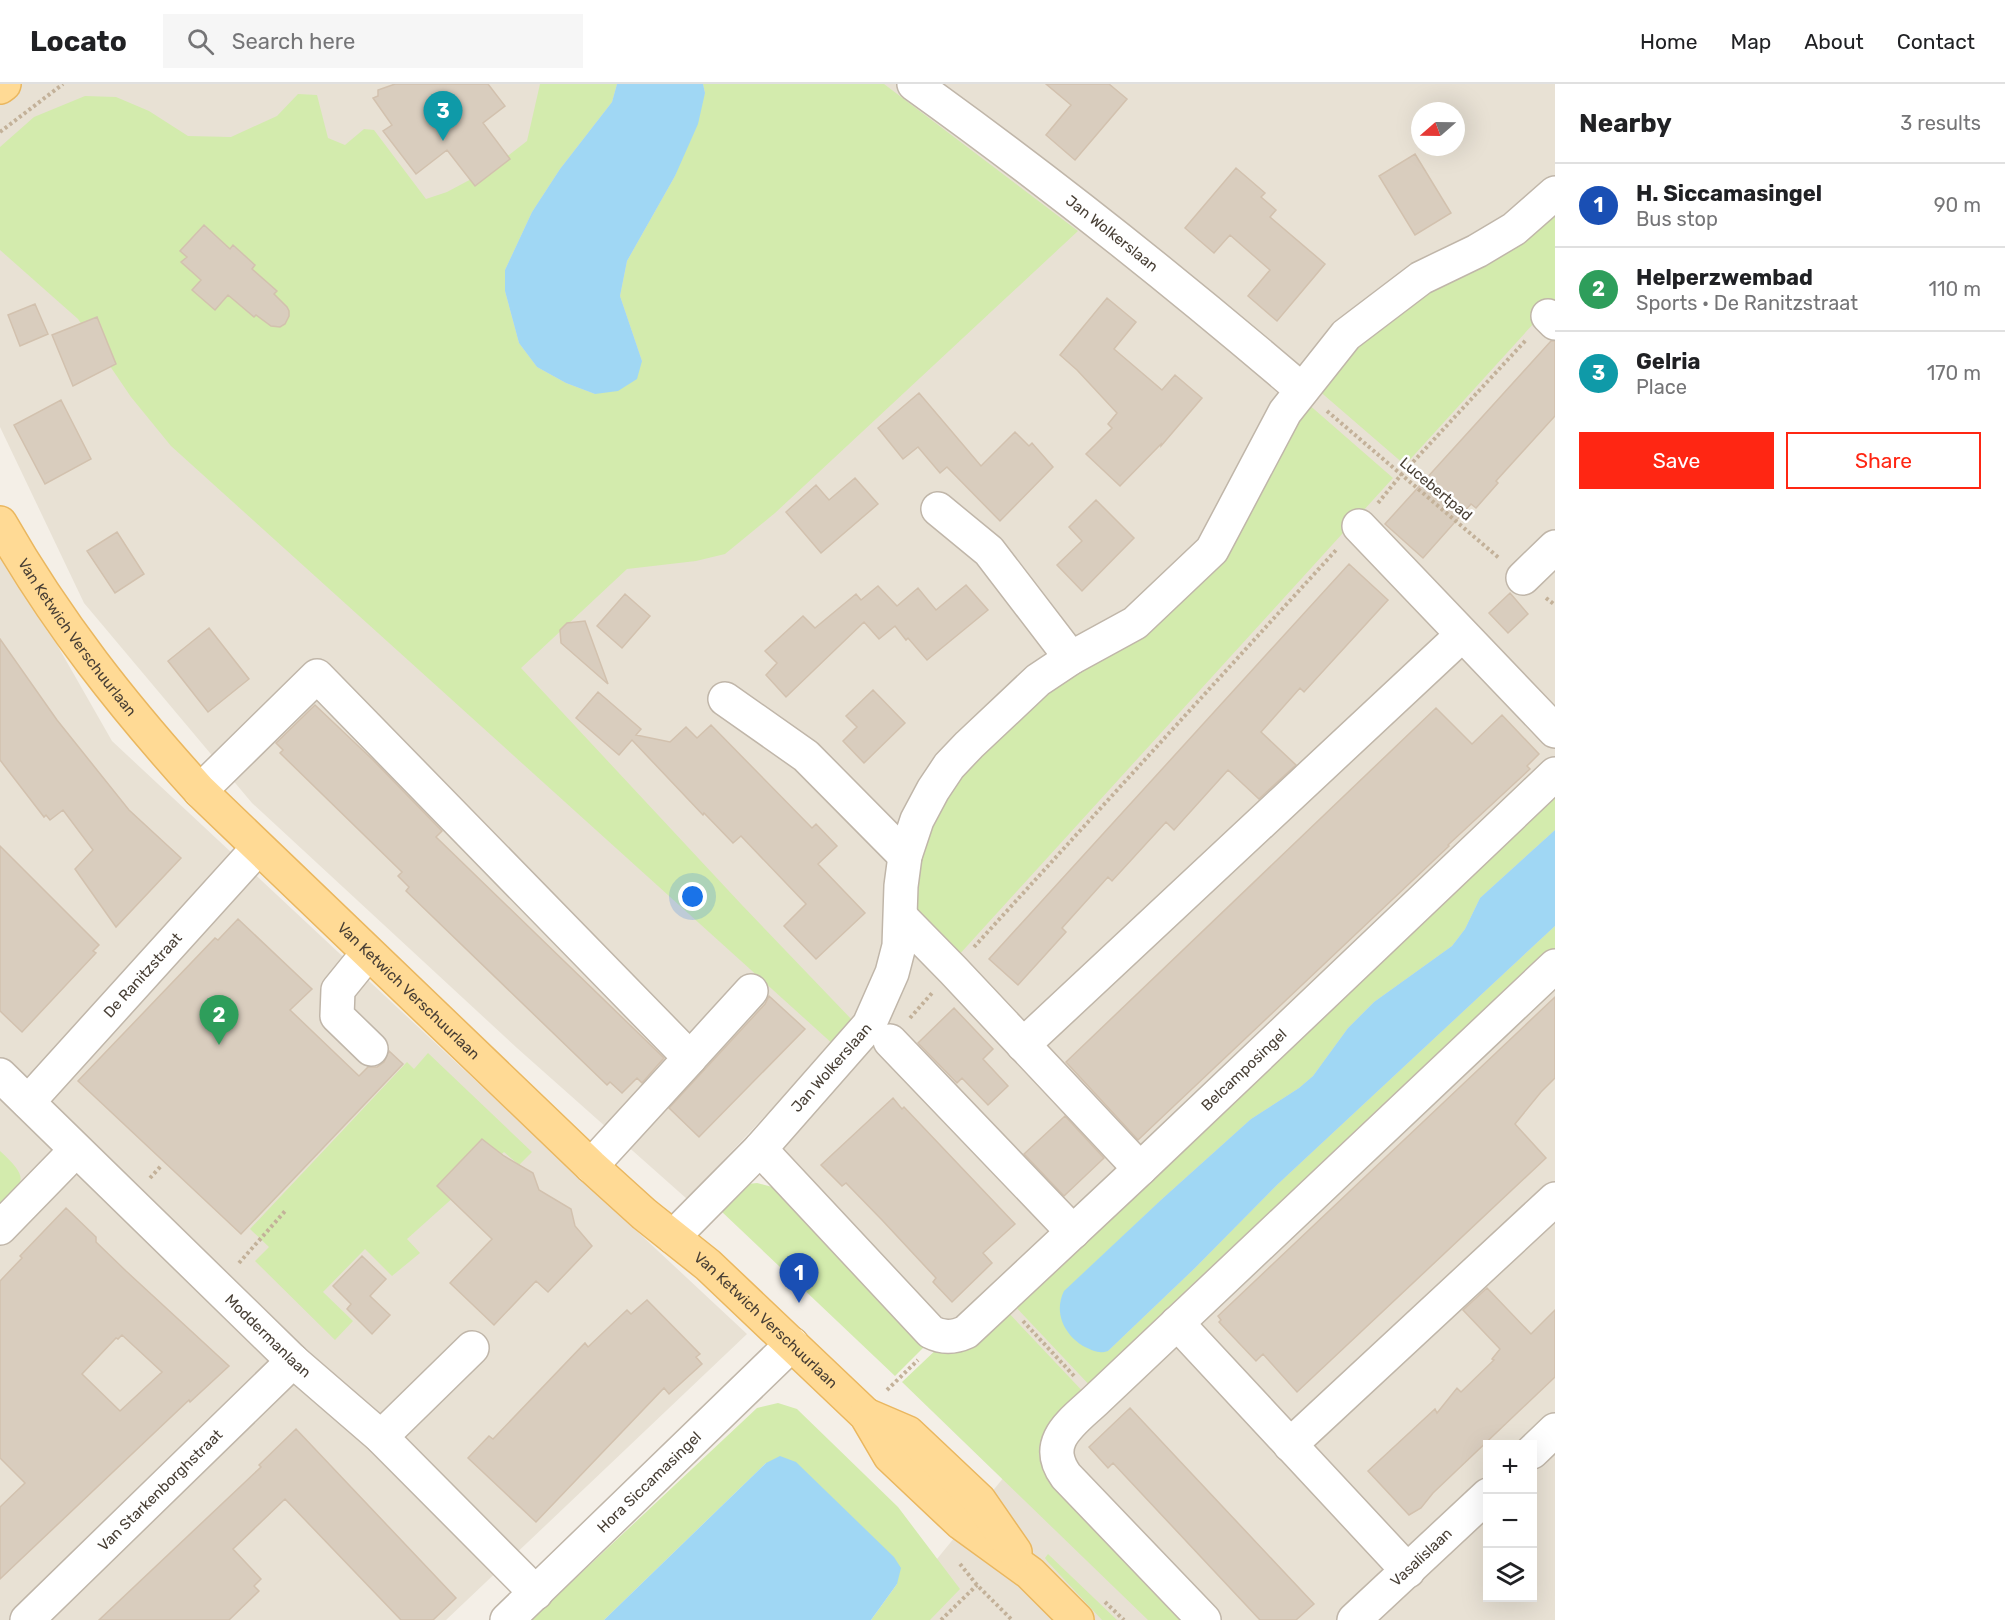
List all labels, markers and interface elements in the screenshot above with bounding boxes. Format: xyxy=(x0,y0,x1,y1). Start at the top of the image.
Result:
search box xyxy=(163,14,583,68)
text: Locato xyxy=(30,25,127,58)
icon: search xyxy=(184,25,217,58)
text: Search here xyxy=(232,28,355,55)
text: Home xyxy=(1640,29,1697,54)
text: Map xyxy=(1730,29,1771,54)
text: About xyxy=(1804,29,1864,54)
text: Contact xyxy=(1897,29,1975,54)
pin: 3 xyxy=(424,92,462,141)
north arrow xyxy=(1411,102,1465,156)
text: Nearby xyxy=(1579,108,1672,139)
text: 3 results xyxy=(1900,111,1981,135)
text: H. Siccamasingel xyxy=(1636,180,1822,207)
street label: Jan Wolkerslaan xyxy=(1062,191,1162,276)
text: 1 xyxy=(1594,193,1603,217)
text: 90 m xyxy=(1934,193,1981,217)
text: Bus stop xyxy=(1636,207,1718,231)
text: Helperzwembad xyxy=(1636,264,1813,291)
text: 2 xyxy=(1592,277,1605,301)
text: 110 m xyxy=(1929,277,1981,301)
text: Sports · De Ranitzstraat xyxy=(1636,291,1858,315)
text: Gelria xyxy=(1636,348,1700,375)
text: 3 xyxy=(1592,361,1605,385)
text: 170 m xyxy=(1927,361,1981,385)
text: Place xyxy=(1636,375,1687,399)
button: Save xyxy=(1579,432,1774,489)
button: Share xyxy=(1786,432,1981,489)
street label: Lucebertpad xyxy=(1396,454,1476,524)
street label: Van Ketwich Verschuurlaan xyxy=(14,555,140,720)
your location xyxy=(678,882,707,911)
street label: Van Ketwich Verschuurlaan xyxy=(334,919,484,1063)
street label: De Ranitzstraat xyxy=(100,929,186,1021)
pin: 2 xyxy=(200,996,238,1045)
street label: Jan Wolkerslaan xyxy=(788,1019,875,1116)
street label: Belcamposingel xyxy=(1198,1025,1291,1115)
street label: Van Ketwich Verschuurlaan xyxy=(690,1248,841,1392)
pin: 1 xyxy=(780,1254,818,1303)
street label: Moddermanlaan xyxy=(221,1290,315,1381)
street label: Van Starkenborghstraat xyxy=(94,1426,226,1555)
street label: Hora Siccamasingel xyxy=(593,1428,705,1537)
map controls xyxy=(1483,1440,1537,1602)
button: + xyxy=(1483,1440,1537,1494)
button: − xyxy=(1483,1494,1537,1548)
street label: Vasalislaan xyxy=(1387,1524,1456,1590)
button: layers xyxy=(1483,1548,1537,1602)

